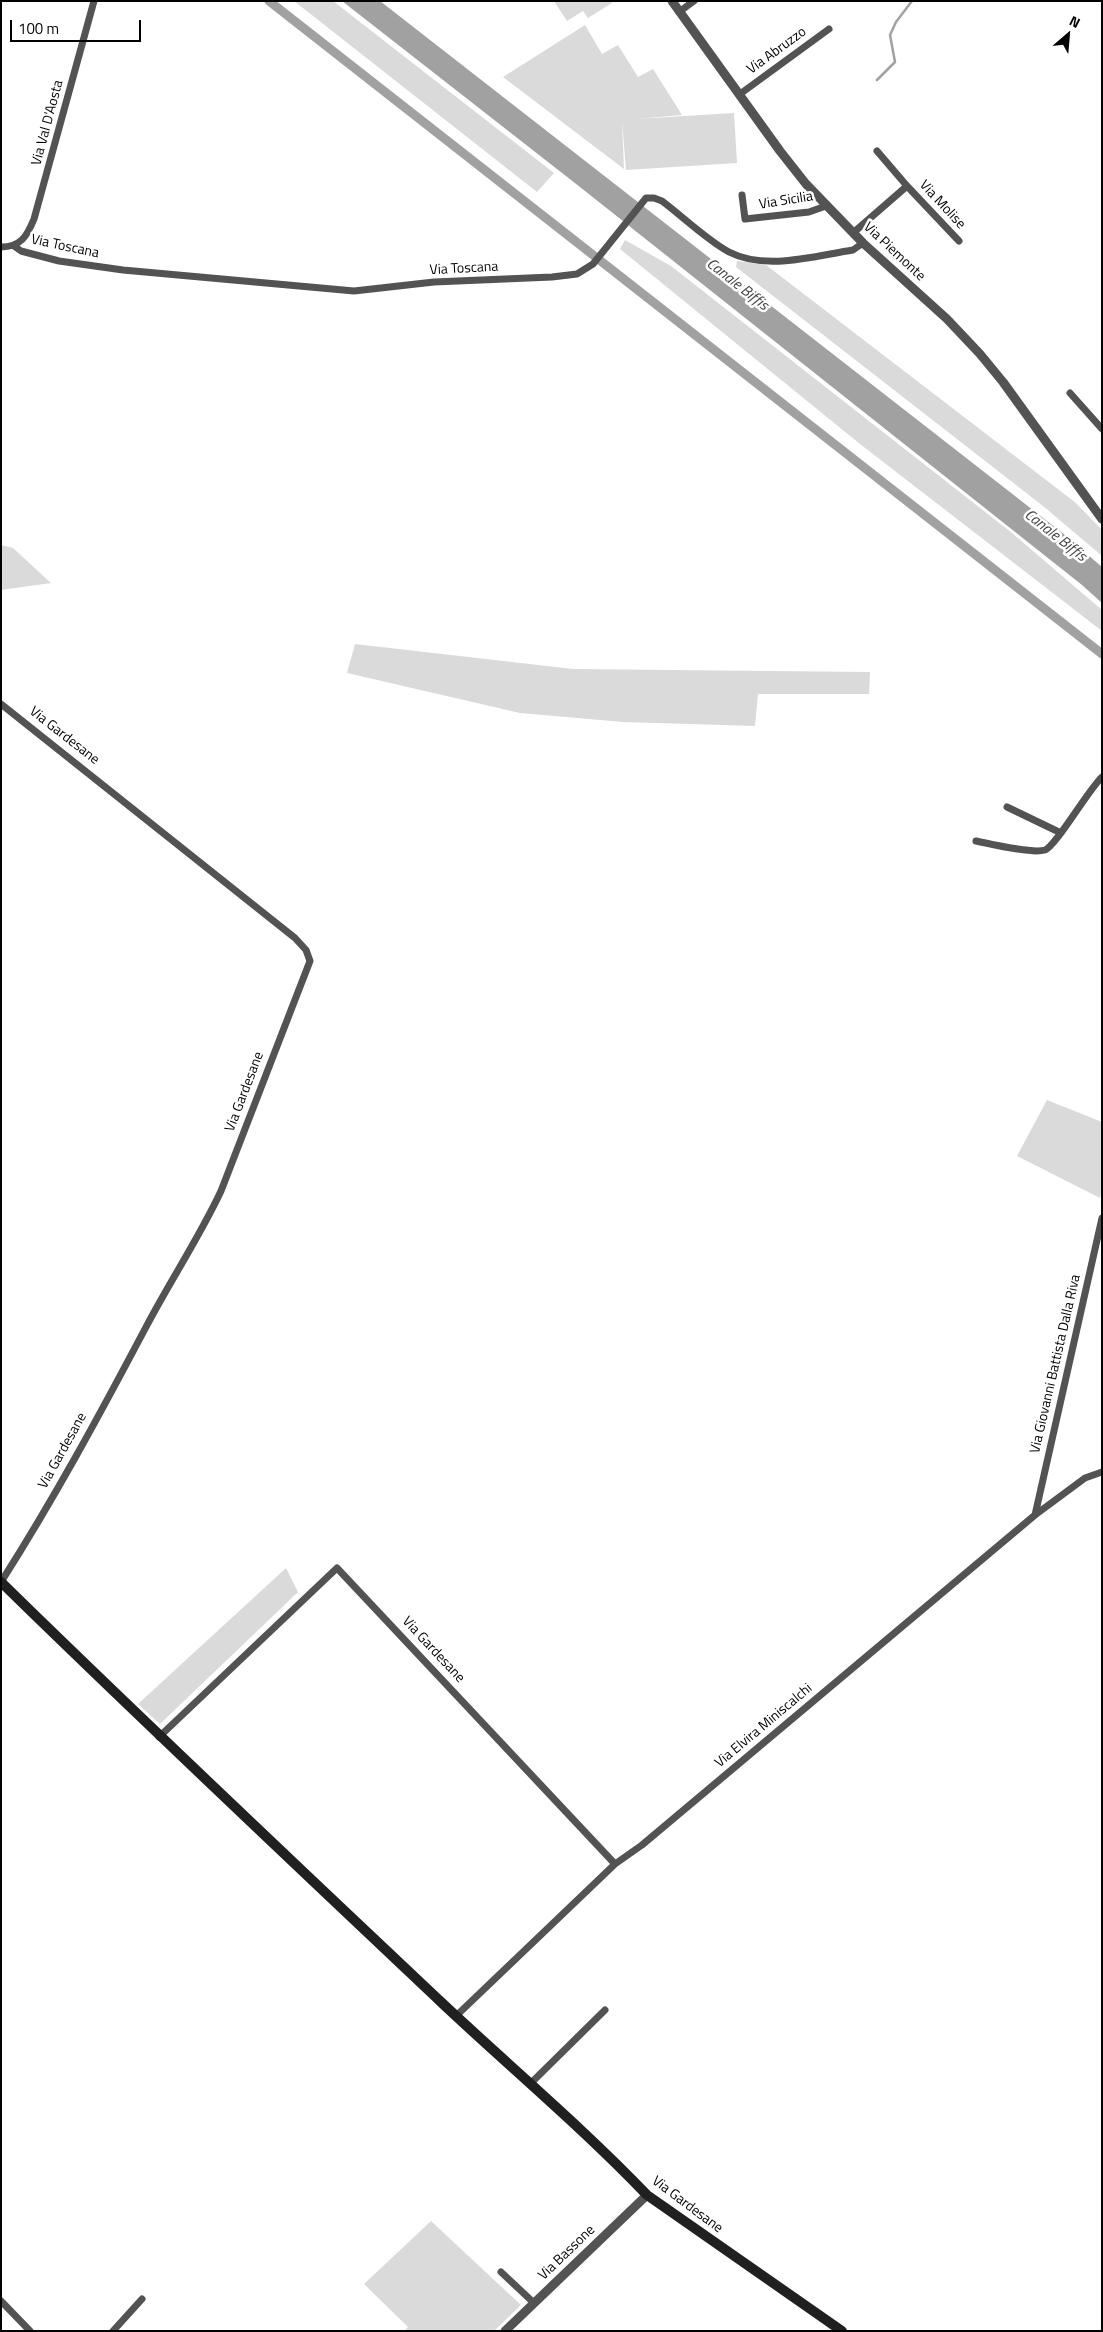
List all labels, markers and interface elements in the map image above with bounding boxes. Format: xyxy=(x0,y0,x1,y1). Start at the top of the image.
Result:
scale bar xyxy=(12,10,144,42)
north arrow xyxy=(1043,10,1093,60)
text: N xyxy=(1066,10,1084,33)
text: 100 m xyxy=(18,17,59,40)
street label: Via Abruzzo xyxy=(744,24,810,78)
street label: Via Val D'Aosta xyxy=(29,78,67,168)
street label: Via Molise xyxy=(915,177,969,233)
street label: Via Sicilia xyxy=(758,188,814,214)
street label: Via Piemonte xyxy=(860,219,928,285)
street label: Via Toscana xyxy=(30,232,100,262)
water label: Canale Biffis xyxy=(702,255,772,315)
street label: Via Toscana xyxy=(429,259,499,279)
water label: Canale Biffis xyxy=(1020,506,1090,566)
street label: Via Gardesane xyxy=(26,703,102,769)
street label: Via Gardesane xyxy=(222,1050,268,1134)
street label: Via Giovanni Battista Dalla Riva xyxy=(1027,1273,1085,1455)
street label: Via Gardesane xyxy=(35,1410,91,1492)
street label: Via Gardesane xyxy=(398,1613,468,1687)
street label: Via Elvira Miniscalchi xyxy=(712,1680,816,1772)
street label: Via Gardesane xyxy=(648,2173,726,2237)
street label: Via Bassone xyxy=(535,2222,599,2284)

